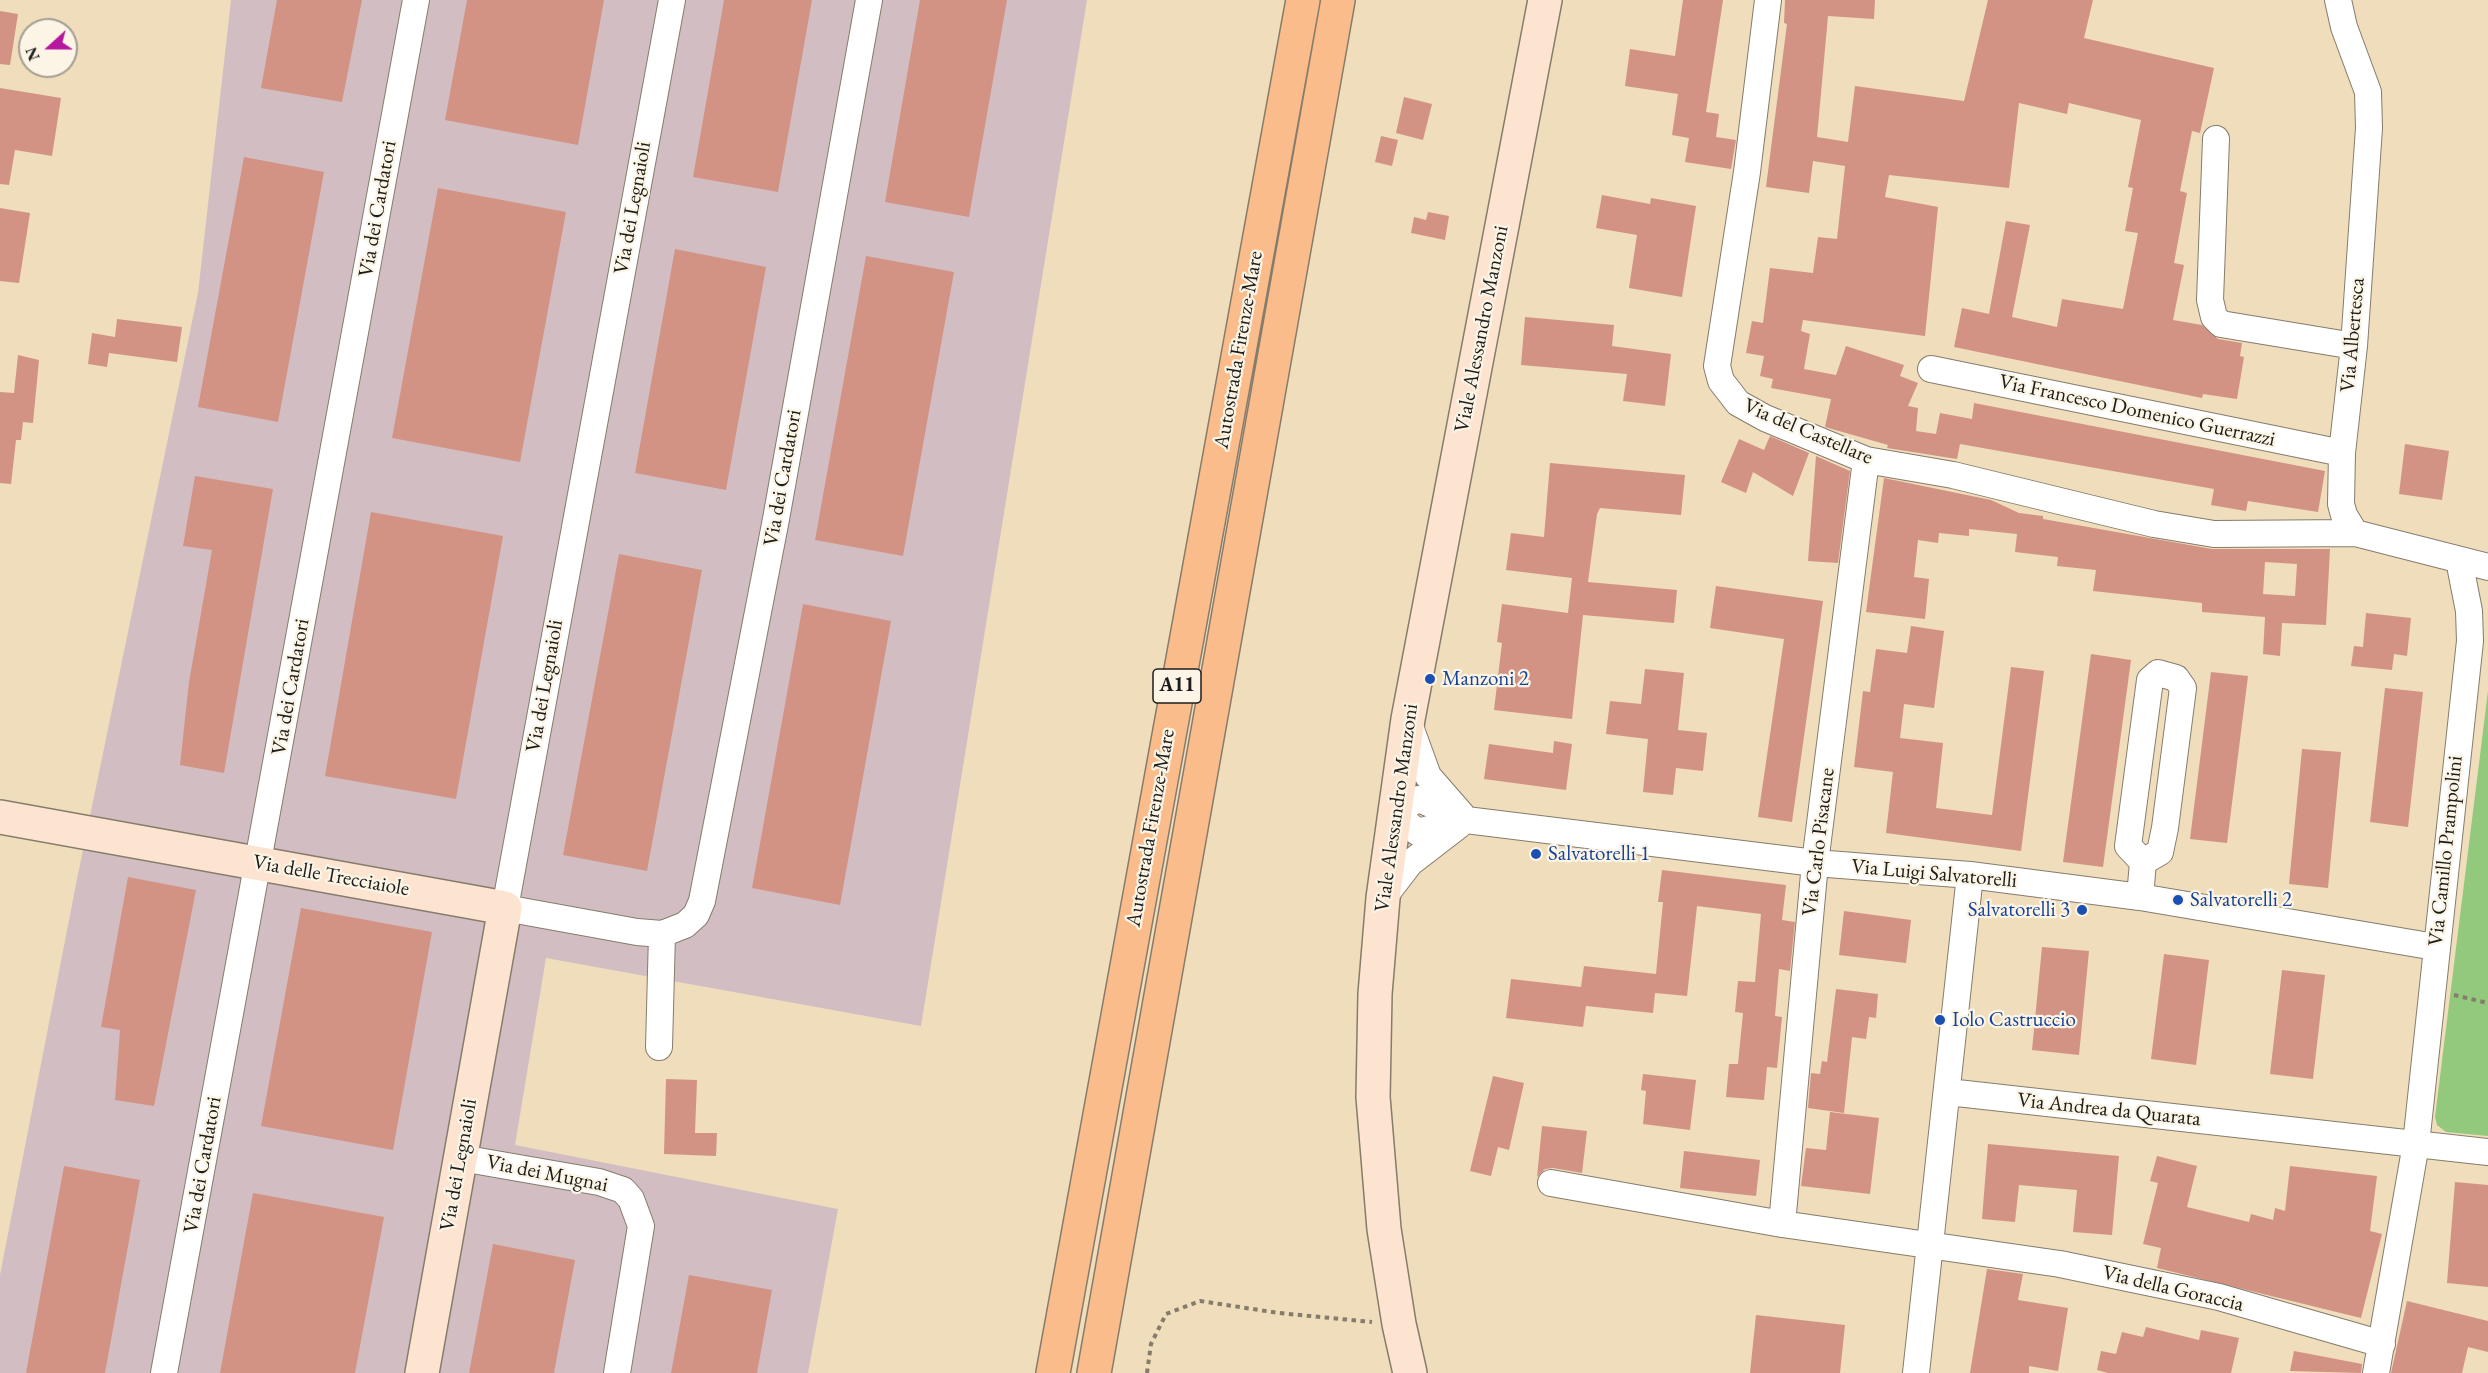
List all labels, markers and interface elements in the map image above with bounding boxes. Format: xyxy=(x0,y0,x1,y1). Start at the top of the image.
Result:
north arrow xyxy=(18,18,78,78)
text: N xyxy=(20,44,45,64)
street label: Via dei Cardatori xyxy=(354,139,402,279)
street label: Via dei Legnaioli xyxy=(609,140,657,276)
street label: Viale Alessandro Manzoni xyxy=(1450,223,1514,435)
street label: Autostrada Firenze-Mare xyxy=(1209,249,1269,451)
street label: Via Albertesca xyxy=(2335,277,2371,393)
street label: Via Francesco Domenico Guerrazzi xyxy=(1997,369,2277,453)
street label: Via del Castellare xyxy=(1740,393,1876,471)
street label: Via dei Cardatori xyxy=(759,408,807,548)
street label: Via dei Cardatori xyxy=(267,617,315,757)
street label: Via dei Legnaioli xyxy=(521,618,569,754)
place label: Manzoni 2 xyxy=(1442,666,1529,692)
road number: A11 xyxy=(1153,669,1201,703)
marker: Manzoni 2 xyxy=(1423,672,1437,686)
street label: Viale Alessandro Manzoni xyxy=(1370,702,1424,914)
street label: Autostrada Firenze-Mare xyxy=(1121,727,1181,929)
street label: Via Camillo Prampolini xyxy=(2423,754,2469,948)
street label: Via Carlo Pisacane xyxy=(1797,766,1841,918)
place label: Salvatorelli 1 xyxy=(1548,841,1650,867)
marker: Salvatorelli 1 xyxy=(1529,847,1543,861)
street label: Via delle Trecciaiole xyxy=(251,850,411,902)
street label: Via Luigi Salvatorelli xyxy=(1850,854,2018,894)
place label: Salvatorelli 2 xyxy=(2190,887,2292,913)
marker: Salvatorelli 2 xyxy=(2171,893,2185,907)
place label: Salvatorelli 3 xyxy=(1968,897,2070,923)
marker: Salvatorelli 3 xyxy=(2075,903,2089,917)
place label: Iolo Castruccio xyxy=(1952,1007,2076,1033)
marker: Iolo Castruccio xyxy=(1933,1013,1947,1027)
street label: Via Andrea da Quarata xyxy=(2016,1088,2202,1132)
street label: Via dei Cardatori xyxy=(179,1095,227,1235)
street label: Via dei Legnaioli xyxy=(435,1097,483,1233)
street label: Via dei Mugnai xyxy=(484,1150,610,1198)
street label: Via della Goraccia xyxy=(2100,1261,2246,1317)

